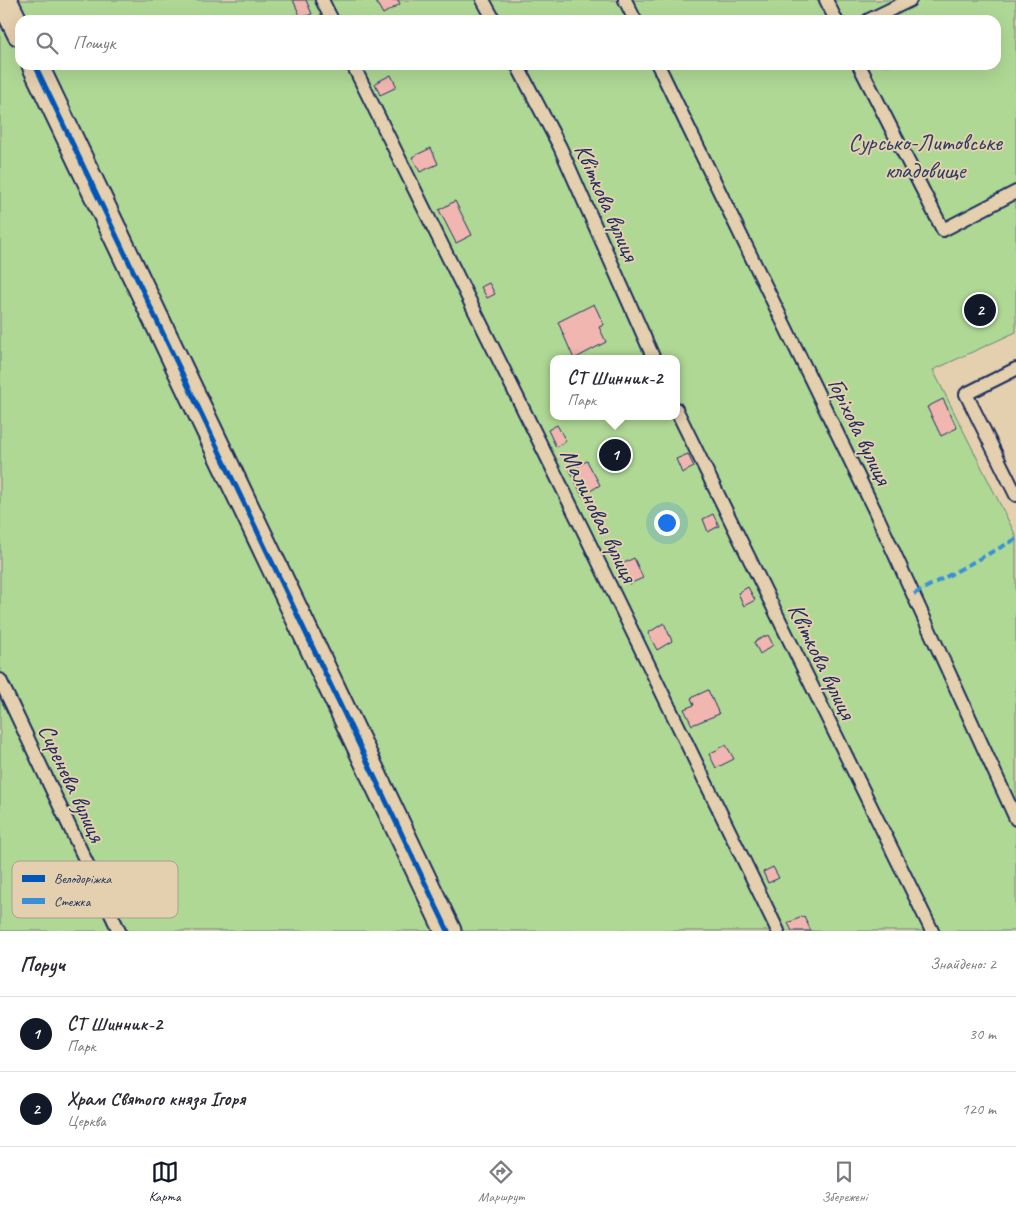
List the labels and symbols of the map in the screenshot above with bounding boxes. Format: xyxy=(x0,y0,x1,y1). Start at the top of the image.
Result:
park label: Сурсько-Литовське кладовище xyxy=(848,127,1004,185)
street label: Квіткова вулиця xyxy=(568,139,647,267)
pin: 2 xyxy=(964,291,996,329)
street label: Горіхова вулиця xyxy=(821,373,899,491)
pin: 1 xyxy=(599,436,631,474)
street label: Малиновая вулиця xyxy=(554,443,645,588)
your location xyxy=(654,510,680,536)
street label: Квіткова вулиця xyxy=(781,598,864,725)
street label: Сиренева вулиця xyxy=(32,719,113,848)
legend xyxy=(12,861,178,918)
text: Велодоріжка xyxy=(54,870,112,887)
text: Стежка xyxy=(54,893,92,910)

